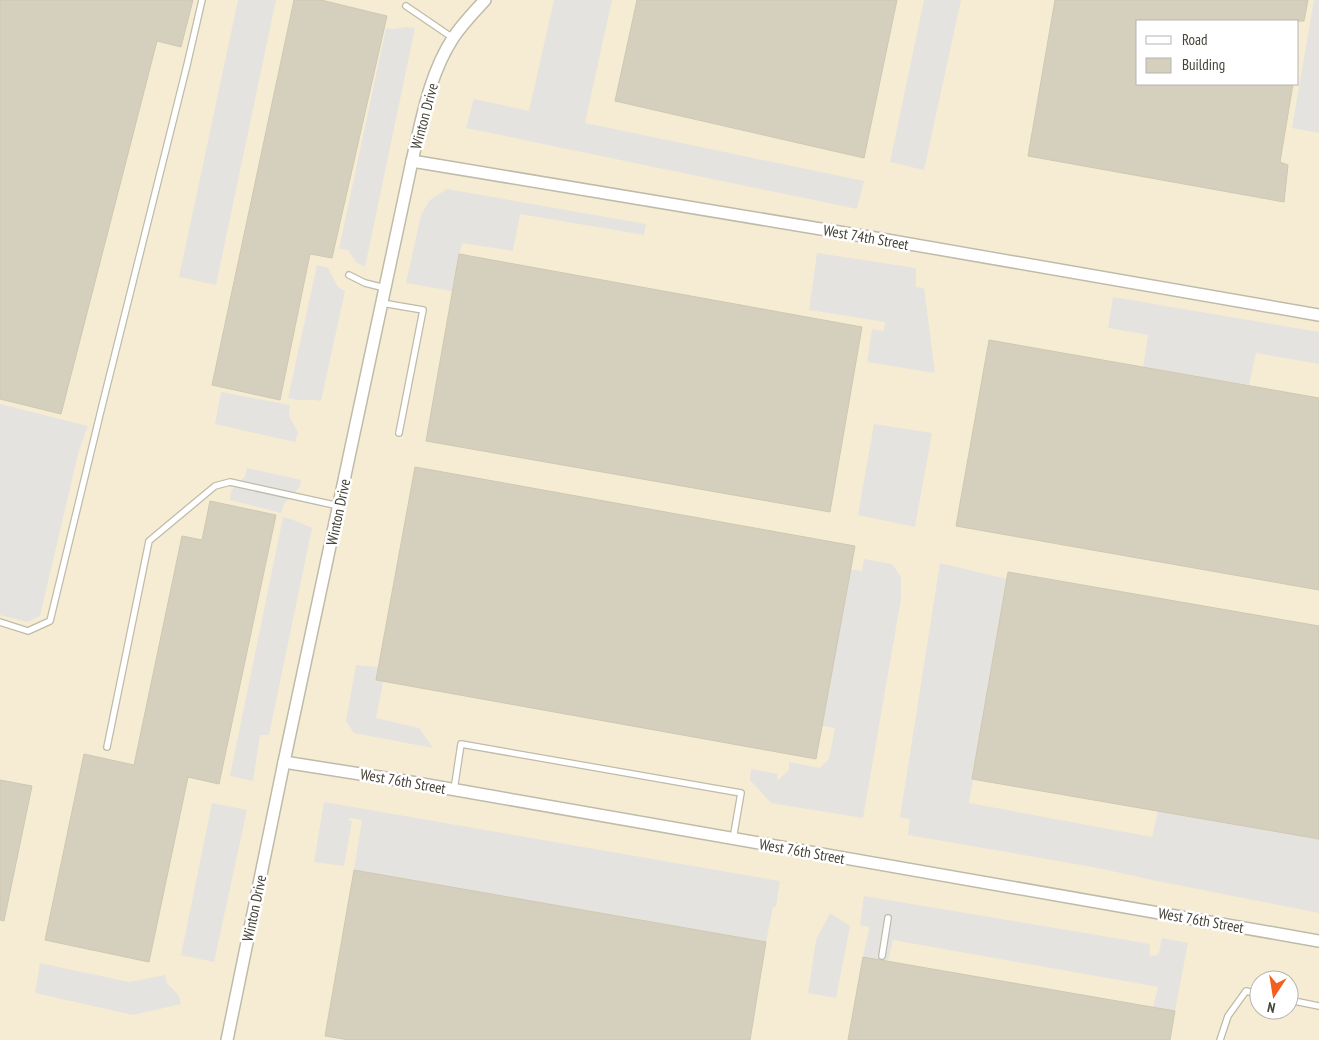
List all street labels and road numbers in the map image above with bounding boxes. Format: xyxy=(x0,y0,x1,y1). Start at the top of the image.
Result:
street label: Winton Drive xyxy=(406,81,442,151)
street label: West 74th Street xyxy=(822,220,910,254)
street label: Winton Drive xyxy=(322,477,354,547)
street label: West 76th Street xyxy=(359,764,447,798)
street label: West 76th Street xyxy=(758,834,846,868)
street label: Winton Drive xyxy=(238,873,270,943)
street label: West 76th Street xyxy=(1157,903,1245,937)

